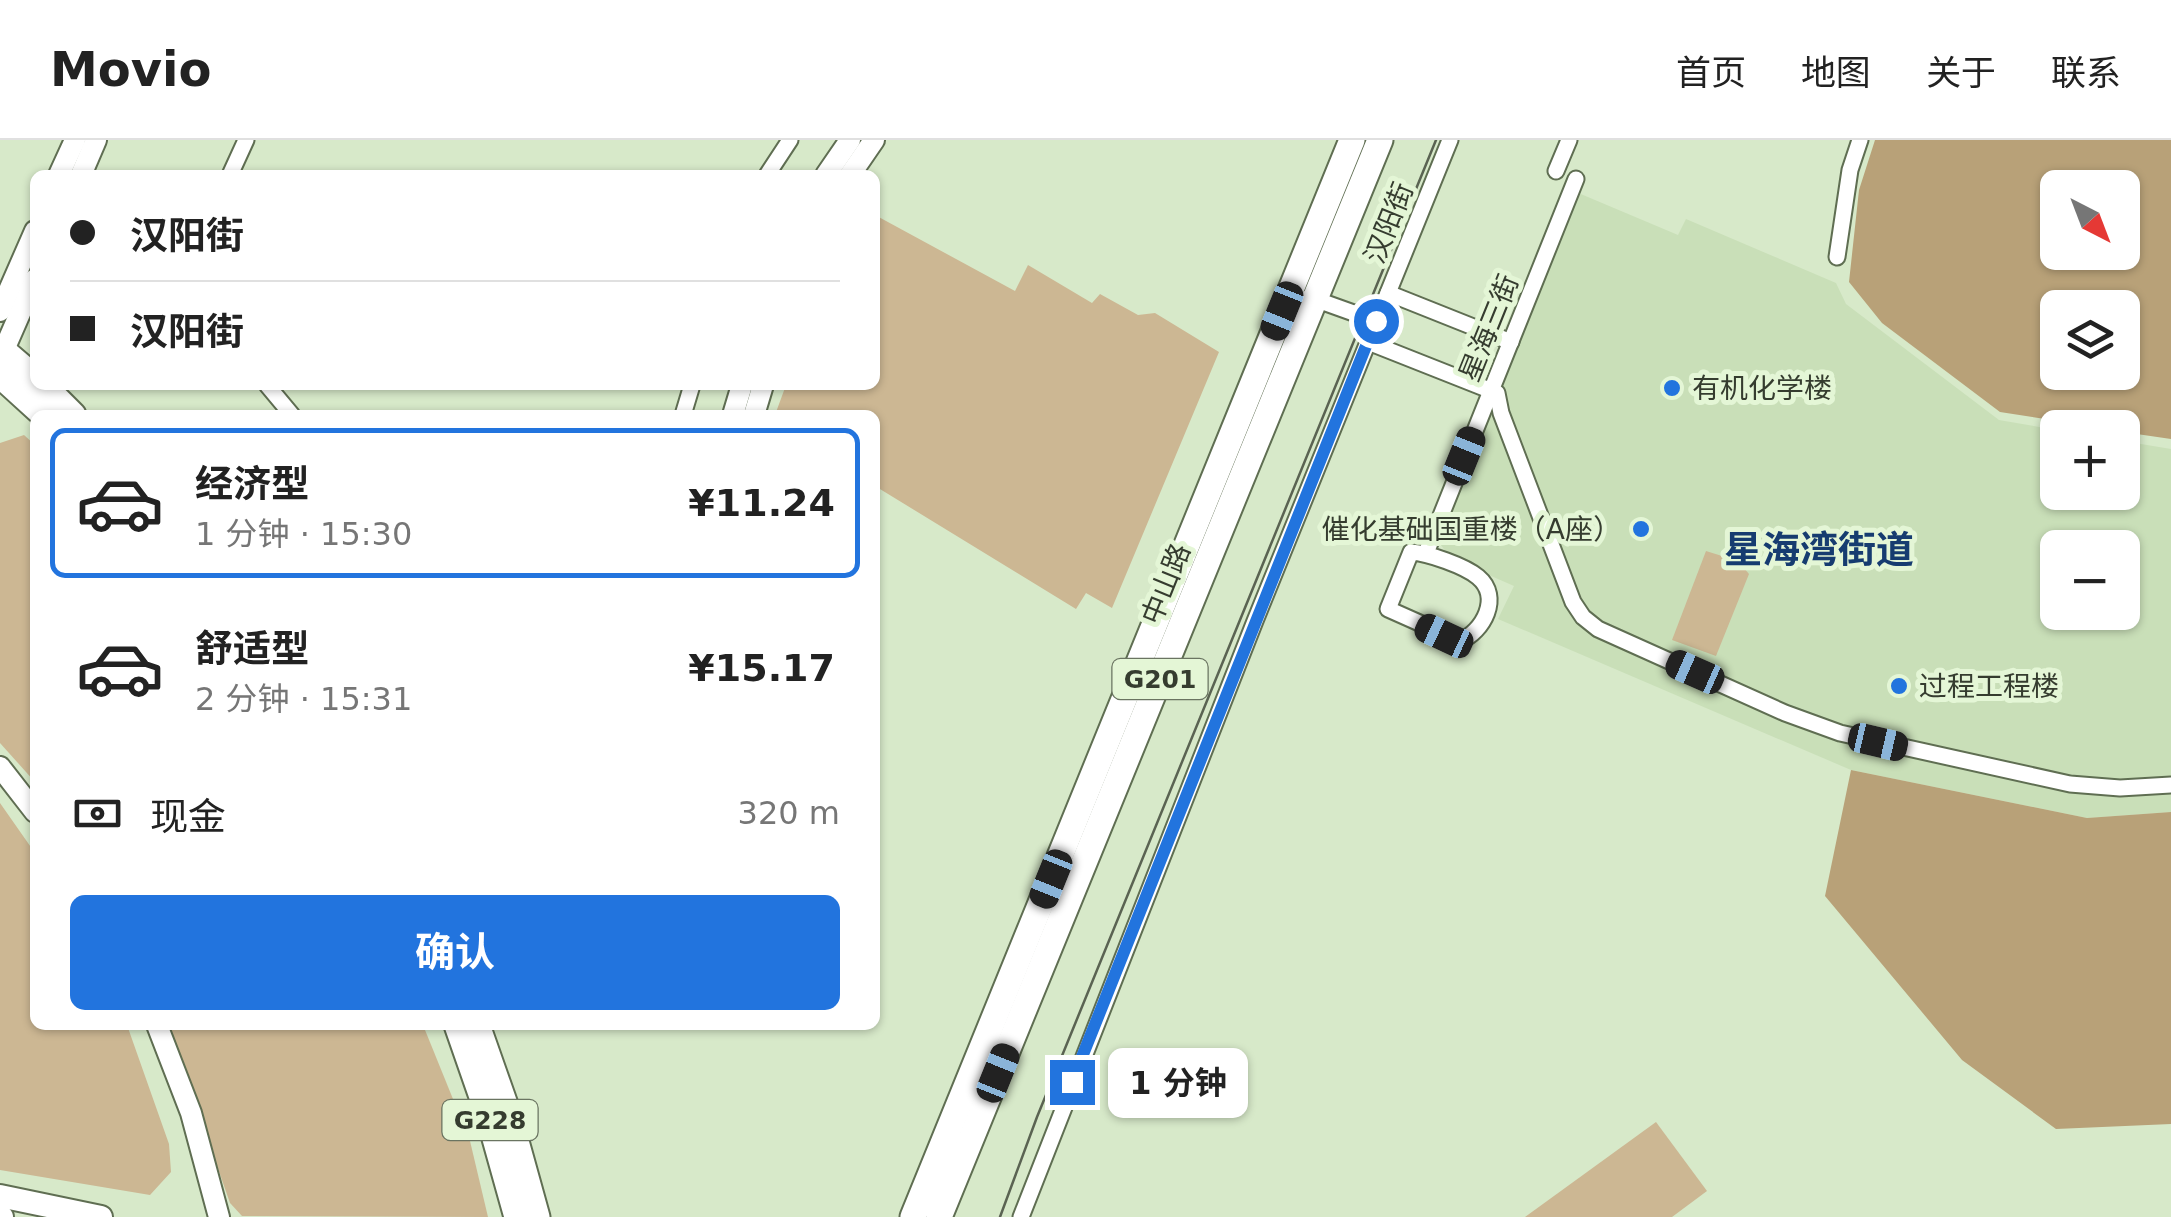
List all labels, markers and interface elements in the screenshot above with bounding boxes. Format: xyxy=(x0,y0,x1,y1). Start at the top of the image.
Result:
text: Movio xyxy=(50,41,211,97)
text: 首页 xyxy=(1676,53,1746,93)
text: 地图 xyxy=(1801,53,1871,93)
text: 关于 xyxy=(1926,53,1996,93)
text: 联系 xyxy=(2051,53,2121,93)
north arrow xyxy=(2040,170,2140,270)
map controls xyxy=(2040,170,2140,630)
street label: 汉阳街 xyxy=(1358,178,1420,268)
text: 汉阳街 xyxy=(130,214,244,258)
street label: 星海三街 xyxy=(1453,270,1525,386)
car xyxy=(1257,278,1307,344)
button: layers xyxy=(2040,290,2140,390)
route start xyxy=(1354,299,1399,344)
text: 汉阳街 xyxy=(130,310,244,354)
place label: 有机化学楼 xyxy=(1692,372,1832,405)
marker: 有机化学楼 xyxy=(1661,377,1683,399)
button: + xyxy=(2040,410,2140,510)
car xyxy=(1439,423,1489,489)
icon: car xyxy=(75,458,165,548)
text: 经济型 xyxy=(195,462,309,506)
text: ¥11.24 xyxy=(688,481,835,525)
place label: 催化基础国重楼（A座） xyxy=(1322,513,1621,546)
text: 1 分钟 · 15:30 xyxy=(195,515,412,553)
marker: 催化基础国重楼（A座） xyxy=(1630,518,1652,540)
district label: 星海湾街道 xyxy=(1724,528,1914,572)
button: − xyxy=(2040,530,2140,630)
street label: 中山路 xyxy=(1135,539,1197,629)
car xyxy=(1410,610,1478,662)
icon: car xyxy=(75,623,165,713)
text: 舒适型 xyxy=(195,627,309,671)
text: ¥15.17 xyxy=(688,646,835,690)
car xyxy=(1661,646,1729,698)
road number: G201 xyxy=(1112,659,1208,699)
place label: 过程工程楼 xyxy=(1919,670,2059,703)
marker: 过程工程楼 xyxy=(1888,675,1910,697)
text: 2 分钟 · 15:31 xyxy=(195,680,412,718)
car xyxy=(1845,721,1911,763)
icon: cash xyxy=(70,786,125,841)
text: 320 m xyxy=(738,794,840,832)
text: 现金 xyxy=(150,795,226,839)
car xyxy=(1026,846,1076,912)
button: 确认 xyxy=(70,895,840,1010)
car xyxy=(973,1040,1023,1106)
callout: 1 分钟 xyxy=(1107,1047,1247,1117)
route end xyxy=(1050,1060,1095,1105)
text: 1 分钟 xyxy=(1129,1064,1227,1102)
road number: G228 xyxy=(442,1100,538,1140)

